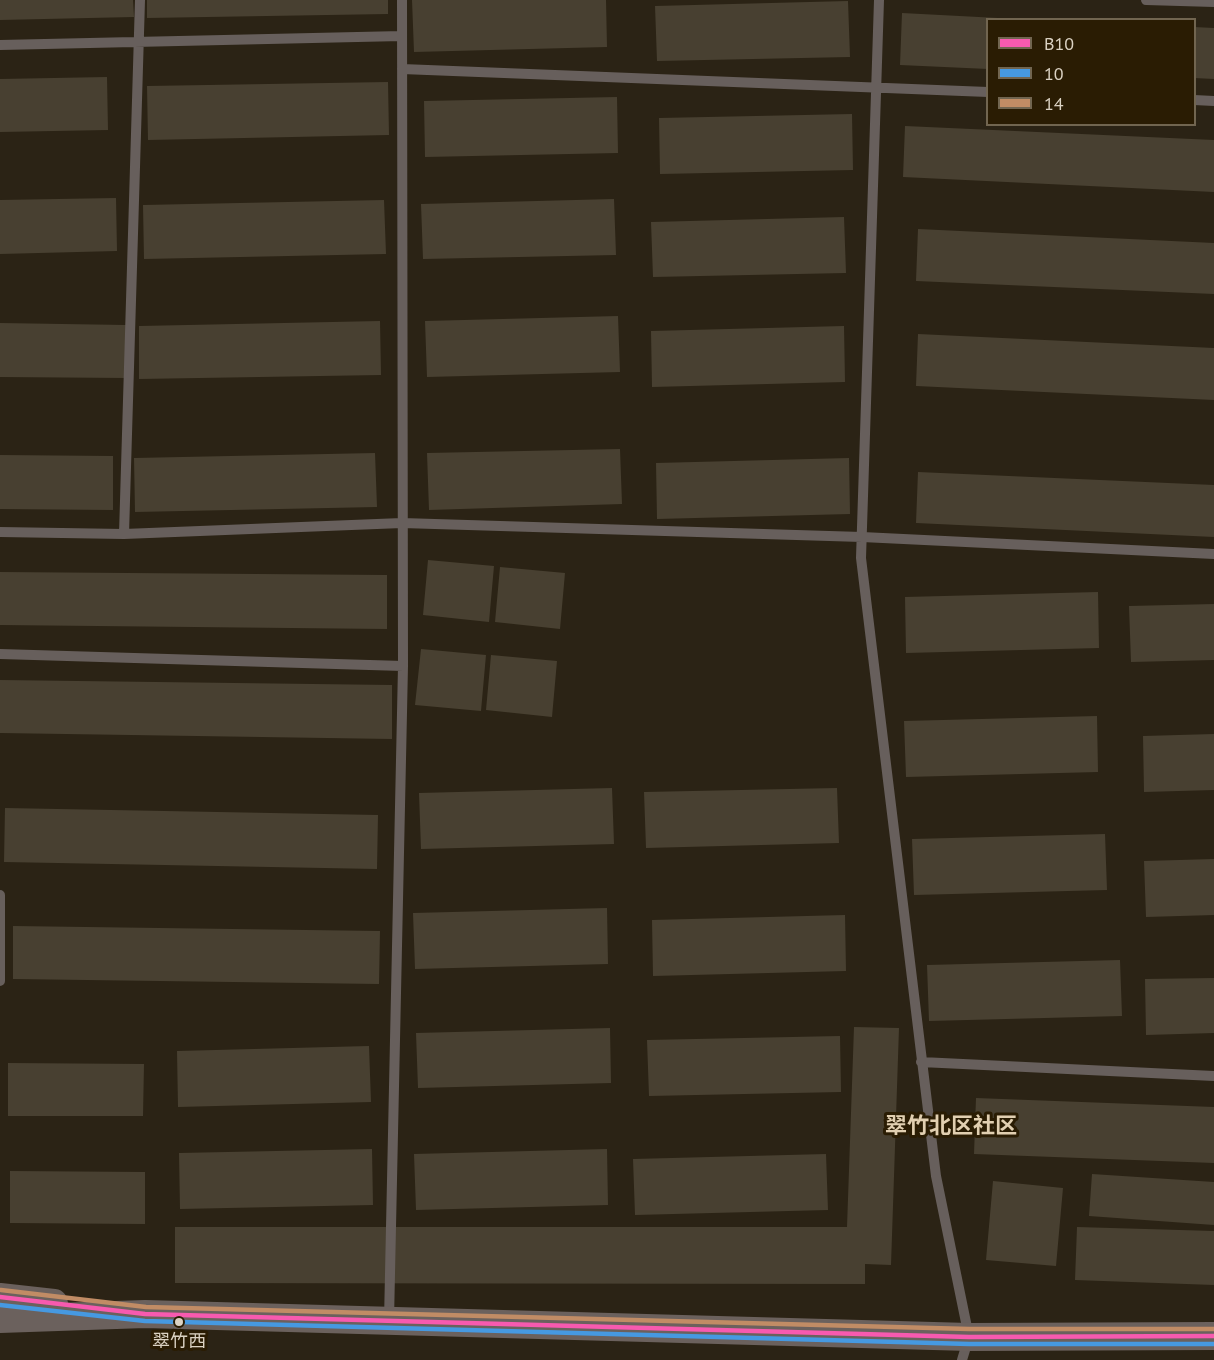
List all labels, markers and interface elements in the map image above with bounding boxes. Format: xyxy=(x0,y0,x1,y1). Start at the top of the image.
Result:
legend xyxy=(986,18,1196,126)
text: B10 xyxy=(1044,32,1074,55)
text: 10 xyxy=(1044,62,1064,85)
text: 14 xyxy=(1044,92,1064,115)
district label: 翠竹北区社区 xyxy=(885,1114,1017,1140)
marker: 翠竹西 xyxy=(173,1316,185,1328)
place label: 翠竹西 xyxy=(152,1331,206,1353)

